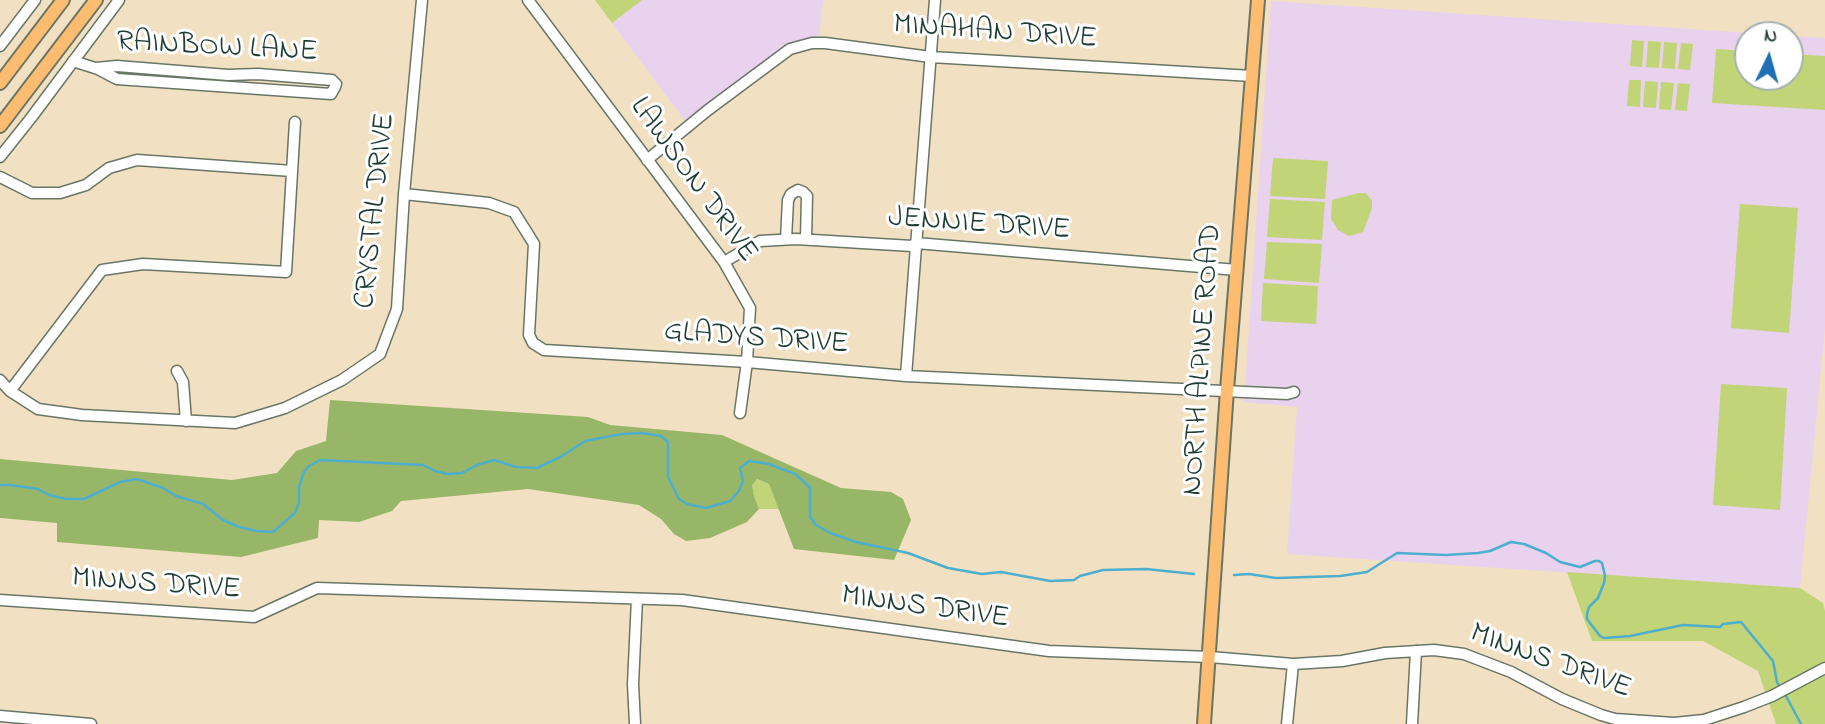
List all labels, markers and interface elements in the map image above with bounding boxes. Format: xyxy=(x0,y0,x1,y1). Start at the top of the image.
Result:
street label: MINAHAN DRIVE xyxy=(892,9,1098,59)
north arrow xyxy=(1734,21,1804,91)
text: N xyxy=(1763,23,1778,51)
street label: RAINBOW LANE xyxy=(116,26,318,72)
street label: LAWSON DRIVE xyxy=(620,91,764,271)
street label: CRYSTAL DRIVE xyxy=(349,111,405,311)
street label: JENNIE DRIVE xyxy=(887,202,1071,250)
street label: NORTH ALPINE ROAD xyxy=(1177,223,1231,497)
street label: GLADYS DRIVE xyxy=(662,316,850,364)
street label: MINNS DRIVE xyxy=(71,562,241,610)
street label: MINNS DRIVE xyxy=(839,579,1011,639)
street label: MINNS DRIVE xyxy=(1465,617,1635,709)

